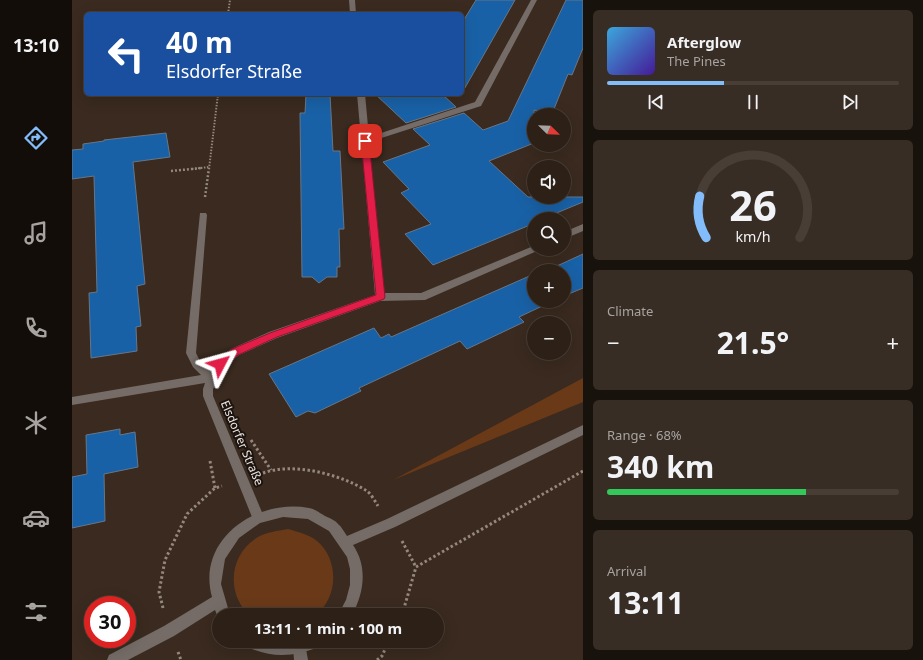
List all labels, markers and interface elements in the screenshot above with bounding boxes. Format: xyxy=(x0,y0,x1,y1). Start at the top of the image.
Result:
text: 40 m xyxy=(166,23,233,61)
icon: left xyxy=(100,28,152,80)
text: Afterglow xyxy=(667,32,741,52)
text: 13:10 xyxy=(13,33,59,57)
text: The Pines xyxy=(667,52,726,70)
text: Elsdorfer Straße xyxy=(166,59,302,83)
icon: previous xyxy=(645,91,667,113)
icon: pause xyxy=(742,91,764,113)
icon: next xyxy=(839,91,861,113)
north arrow xyxy=(527,108,571,152)
map controls xyxy=(527,108,571,360)
icon: directions xyxy=(22,124,50,152)
pin xyxy=(348,124,382,158)
icon: arrive xyxy=(354,130,376,152)
button: sound xyxy=(527,160,571,204)
text: 26 xyxy=(729,177,777,233)
button: search xyxy=(527,212,571,256)
icon: music xyxy=(22,219,50,247)
text: km/h xyxy=(735,227,771,246)
button: + xyxy=(527,264,571,308)
text: Climate xyxy=(607,302,653,320)
icon: phone xyxy=(22,314,50,342)
button: − xyxy=(527,316,571,360)
text: 21.5° xyxy=(717,322,789,363)
text: − xyxy=(607,327,620,357)
text: + xyxy=(886,327,899,357)
position arrow xyxy=(199,343,241,385)
street label: Elsdorfer Straße xyxy=(217,398,268,488)
icon: climate xyxy=(22,409,50,437)
text: Range · 68% xyxy=(607,426,682,444)
text: 340 km xyxy=(607,446,714,487)
icon: car xyxy=(22,504,50,532)
text: Arrival xyxy=(607,562,647,580)
text: 13:11 xyxy=(607,582,684,623)
speed limit sign: 30 xyxy=(84,596,136,648)
icon: filters xyxy=(22,598,50,626)
text: 13:11 · 1 min · 100 m xyxy=(254,618,402,638)

